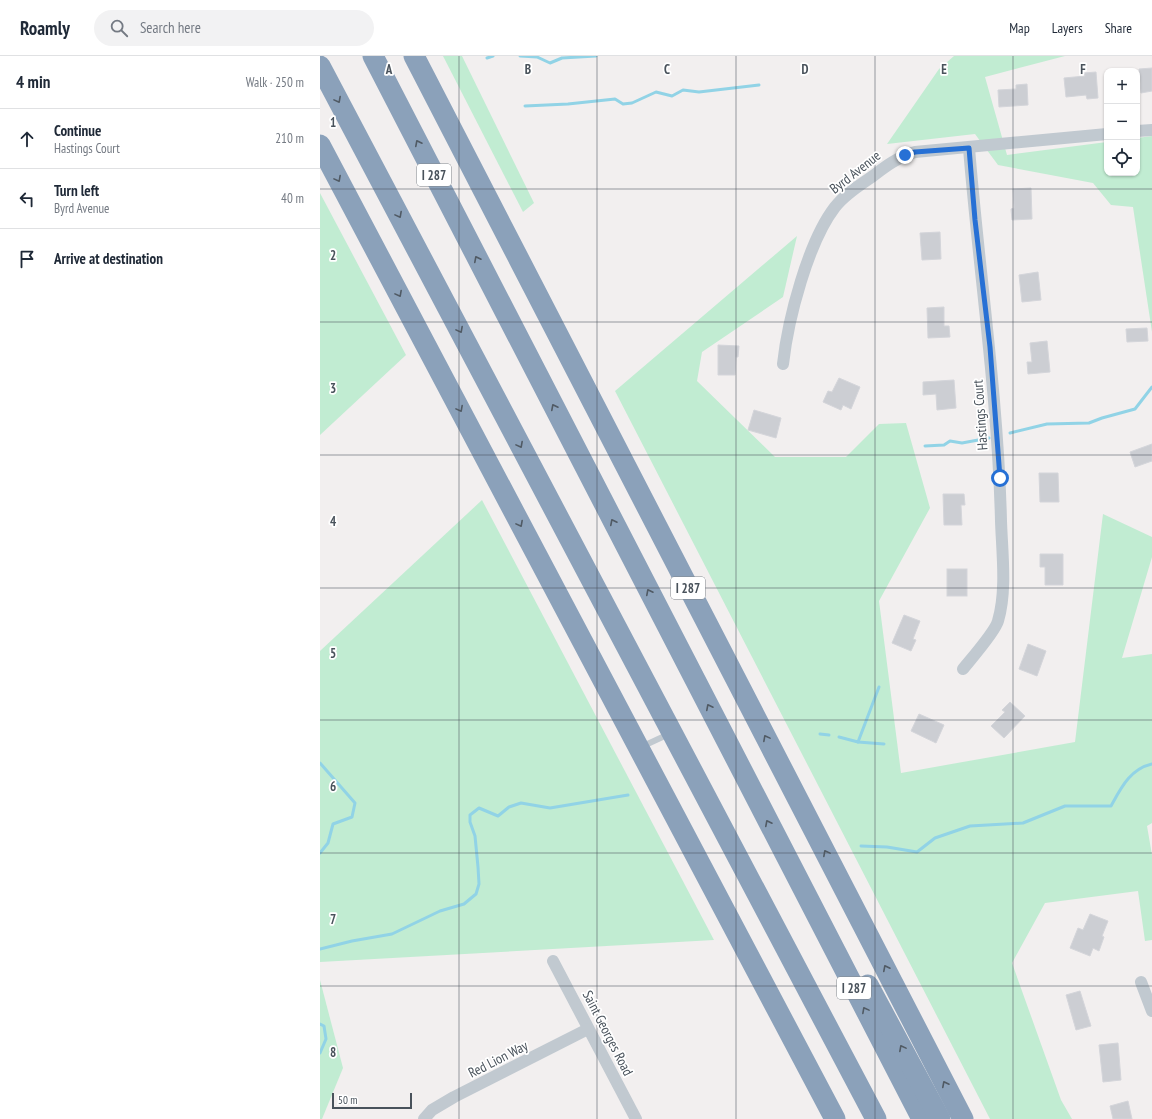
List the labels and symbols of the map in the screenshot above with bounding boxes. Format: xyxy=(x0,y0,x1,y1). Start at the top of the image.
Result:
text: A xyxy=(385,61,393,78)
text: B xyxy=(525,61,531,78)
text: C xyxy=(664,61,670,78)
text: D xyxy=(802,61,809,78)
text: E xyxy=(941,61,947,78)
text: F xyxy=(1080,61,1086,78)
one-way arrow xyxy=(333,96,341,104)
text: 1 xyxy=(330,114,336,131)
one-way arrow xyxy=(415,140,422,148)
street label: Byrd Avenue xyxy=(826,146,884,197)
route end xyxy=(896,146,914,164)
road number: I 287 xyxy=(417,164,451,186)
one-way arrow xyxy=(333,175,341,183)
one-way arrow xyxy=(394,211,402,219)
text: 2 xyxy=(330,247,336,264)
one-way arrow xyxy=(474,256,482,263)
one-way arrow xyxy=(394,290,402,297)
one-way arrow xyxy=(455,326,462,334)
street label: Hastings Court xyxy=(969,379,991,451)
text: 3 xyxy=(330,380,336,397)
one-way arrow xyxy=(551,404,558,411)
one-way arrow xyxy=(455,405,462,412)
one-way arrow xyxy=(516,441,523,448)
route start xyxy=(991,469,1009,487)
text: 4 xyxy=(330,513,337,530)
one-way arrow xyxy=(611,519,618,527)
one-way arrow xyxy=(516,520,523,527)
road number: I 287 xyxy=(671,577,705,599)
one-way arrow xyxy=(646,588,654,596)
text: 5 xyxy=(330,645,336,662)
one-way arrow xyxy=(706,704,714,711)
one-way arrow xyxy=(763,734,771,742)
text: 6 xyxy=(330,778,336,795)
one-way arrow xyxy=(766,819,773,827)
one-way arrow xyxy=(824,850,831,857)
text: 7 xyxy=(330,911,336,928)
one-way arrow xyxy=(883,965,891,973)
road number: I 287 xyxy=(837,977,871,999)
street label: Saint Georges Road xyxy=(579,987,637,1079)
one-way arrow xyxy=(862,1007,870,1014)
street label: Red Lion Way xyxy=(465,1036,532,1082)
text: 8 xyxy=(330,1044,336,1061)
one-way arrow xyxy=(899,1044,906,1052)
one-way arrow xyxy=(942,1081,950,1089)
scale bar xyxy=(332,1091,412,1110)

